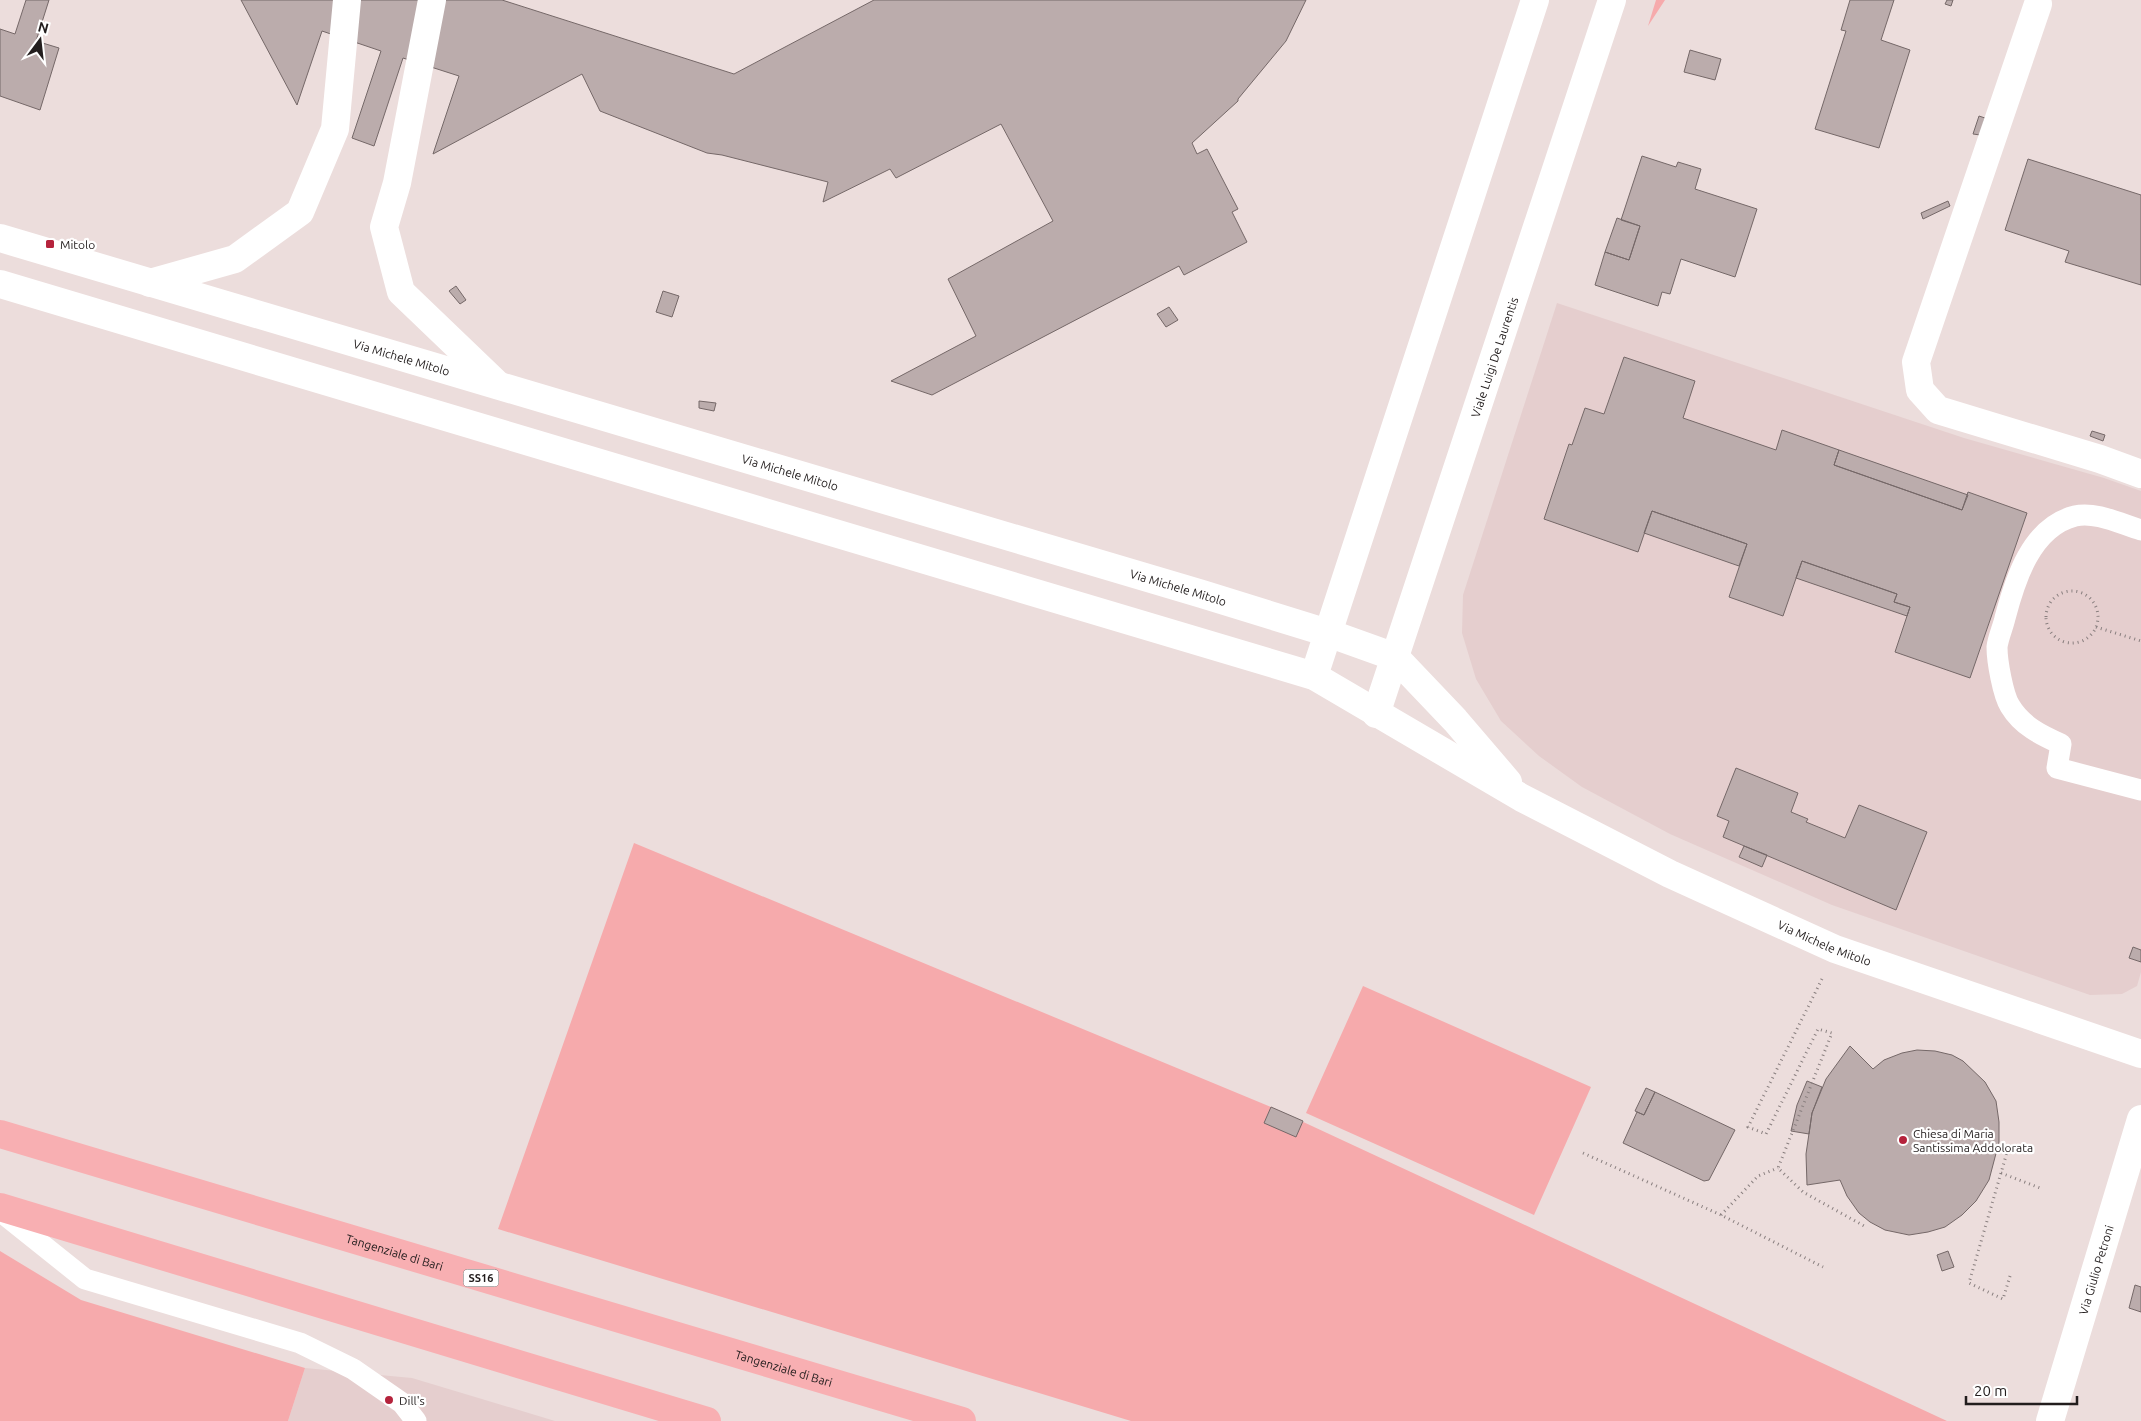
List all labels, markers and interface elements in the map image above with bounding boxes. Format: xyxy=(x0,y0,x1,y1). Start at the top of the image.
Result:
north arrow xyxy=(15,15,65,65)
text: N xyxy=(36,18,50,37)
marker: Mitolo xyxy=(44,238,56,250)
place label: Mitolo xyxy=(60,238,95,251)
street label: Viale Luigi De Laurentis xyxy=(1468,295,1520,419)
street label: Via Michele Mitolo xyxy=(352,337,452,377)
street label: Via Michele Mitolo xyxy=(740,452,840,492)
street label: Via Michele Mitolo xyxy=(1129,567,1228,608)
street label: Via Michele Mitolo xyxy=(1776,917,1873,968)
place label: Chiesa di Maria Santissima Addolorata xyxy=(1913,1127,2033,1154)
marker: Chiesa di Maria Santissima Addolorata xyxy=(1897,1134,1909,1146)
street label: Via Giulio Petroni xyxy=(2076,1223,2115,1316)
street label: Tangenziale di Bari xyxy=(345,1231,445,1272)
road number: SS16 xyxy=(464,1270,498,1286)
street label: Tangenziale di Bari xyxy=(734,1347,834,1389)
scale bar xyxy=(1966,1374,2077,1406)
text: 20 m xyxy=(1974,1382,2007,1399)
marker: Dill's xyxy=(383,1394,395,1406)
place label: Dill's xyxy=(399,1394,425,1407)

